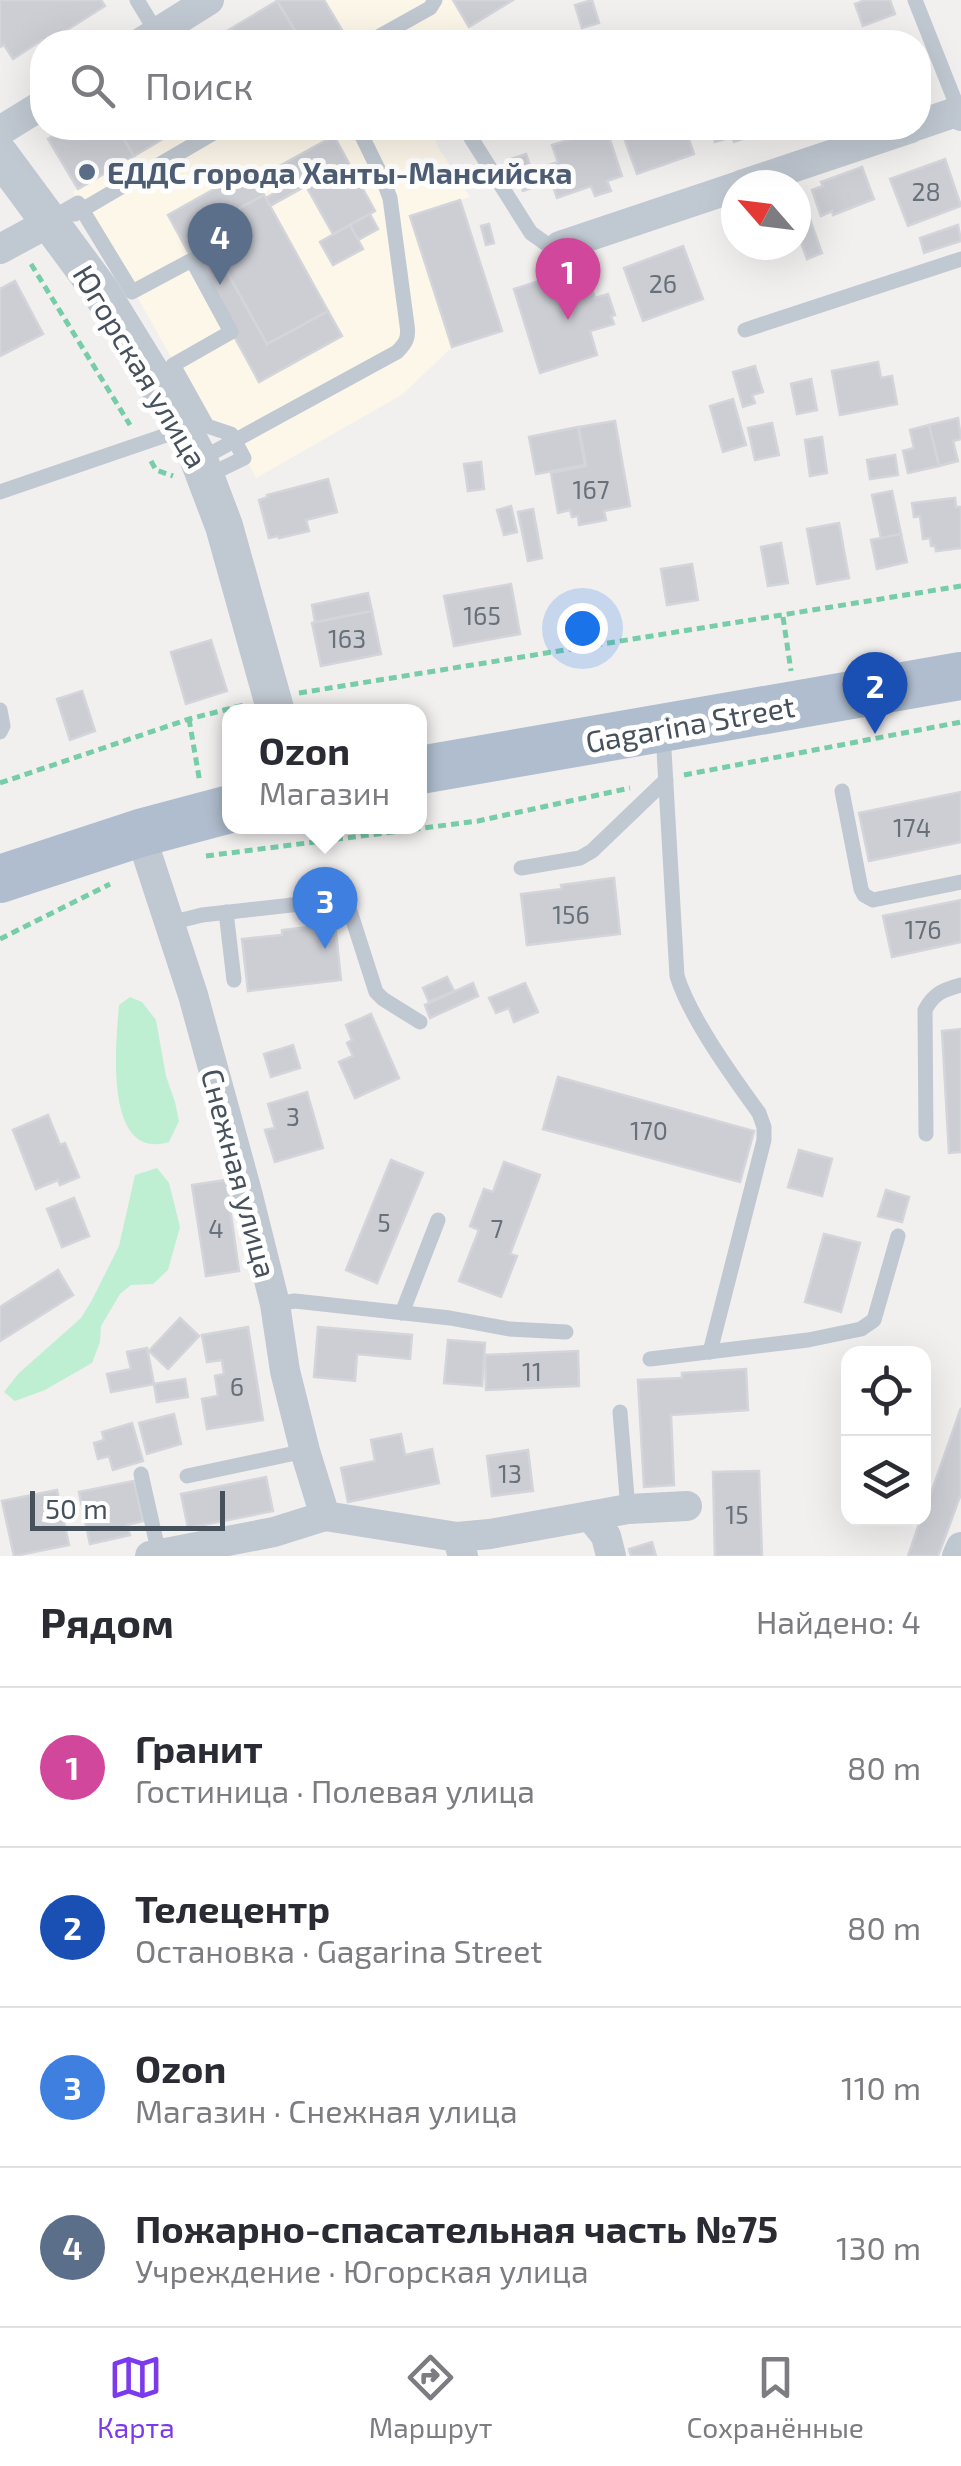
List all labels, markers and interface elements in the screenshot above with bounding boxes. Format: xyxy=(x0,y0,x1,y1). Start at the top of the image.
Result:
search box xyxy=(30,30,931,140)
icon: search xyxy=(65,58,120,113)
text: Поиск xyxy=(145,62,254,108)
place label: ЕДДС города Ханты-Мансийска xyxy=(107,154,573,190)
marker: ЕДДС города Ханты-Мансийска xyxy=(76,161,98,183)
north arrow xyxy=(721,170,811,260)
house number: 28 xyxy=(911,176,941,206)
pin: 4 xyxy=(188,202,252,285)
pin: 1 xyxy=(536,238,600,320)
street label: Югорская улица xyxy=(65,258,216,474)
house number: 26 xyxy=(649,268,677,298)
house number: 167 xyxy=(572,474,610,504)
house number: 165 xyxy=(463,600,501,630)
your location xyxy=(557,603,608,654)
house number: 163 xyxy=(328,623,366,653)
pin: 2 xyxy=(842,652,908,734)
street label: Gagarina Street xyxy=(583,687,797,759)
popup xyxy=(222,704,427,834)
text: Ozon xyxy=(259,727,350,773)
text: Магазин xyxy=(259,773,390,811)
house number: 174 xyxy=(893,812,931,842)
pin: 3 xyxy=(292,866,358,949)
house number: 156 xyxy=(552,899,590,929)
house number: 176 xyxy=(904,914,942,944)
street label: Снежная улица xyxy=(194,1064,285,1282)
house number: 3 xyxy=(286,1101,300,1131)
house number: 170 xyxy=(630,1115,668,1145)
house number: 5 xyxy=(377,1207,391,1237)
house number: 4 xyxy=(208,1213,224,1243)
house number: 7 xyxy=(491,1213,504,1243)
map controls xyxy=(841,1346,931,1526)
button: locate xyxy=(841,1346,931,1436)
house number: 11 xyxy=(522,1356,542,1386)
house number: 6 xyxy=(230,1371,244,1401)
button: layers xyxy=(841,1436,931,1526)
house number: 13 xyxy=(498,1458,522,1488)
scale bar xyxy=(30,1486,225,1530)
text: 50 m xyxy=(45,1491,108,1525)
house number: 15 xyxy=(725,1499,749,1529)
text: Рядом xyxy=(40,1596,174,1646)
text: Найдено: 4 xyxy=(756,1602,921,1640)
text: Гранит xyxy=(135,1725,263,1771)
text: 1 xyxy=(66,1748,79,1786)
text: 80 m xyxy=(847,1748,921,1786)
text: Гостиница · Полевая улица xyxy=(135,1771,535,1809)
text: Телецентр xyxy=(135,1885,330,1931)
text: 2 xyxy=(63,1908,82,1946)
text: 80 m xyxy=(847,1908,921,1946)
text: Остановка · Gagarina Street xyxy=(135,1931,543,1969)
text: Ozon xyxy=(135,2045,226,2091)
text: 3 xyxy=(63,2068,82,2106)
text: 110 m xyxy=(841,2068,921,2106)
text: Магазин · Снежная улица xyxy=(135,2091,518,2129)
text: Пожарно-спасательная часть №75 xyxy=(135,2205,778,2251)
text: 4 xyxy=(62,2228,83,2266)
text: 130 m xyxy=(836,2228,921,2266)
text: Учреждение · Югорская улица xyxy=(135,2251,589,2289)
tab: Карта xyxy=(97,2350,175,2444)
tab: Маршрут xyxy=(369,2350,493,2444)
tab: Сохранённые xyxy=(687,2350,864,2444)

